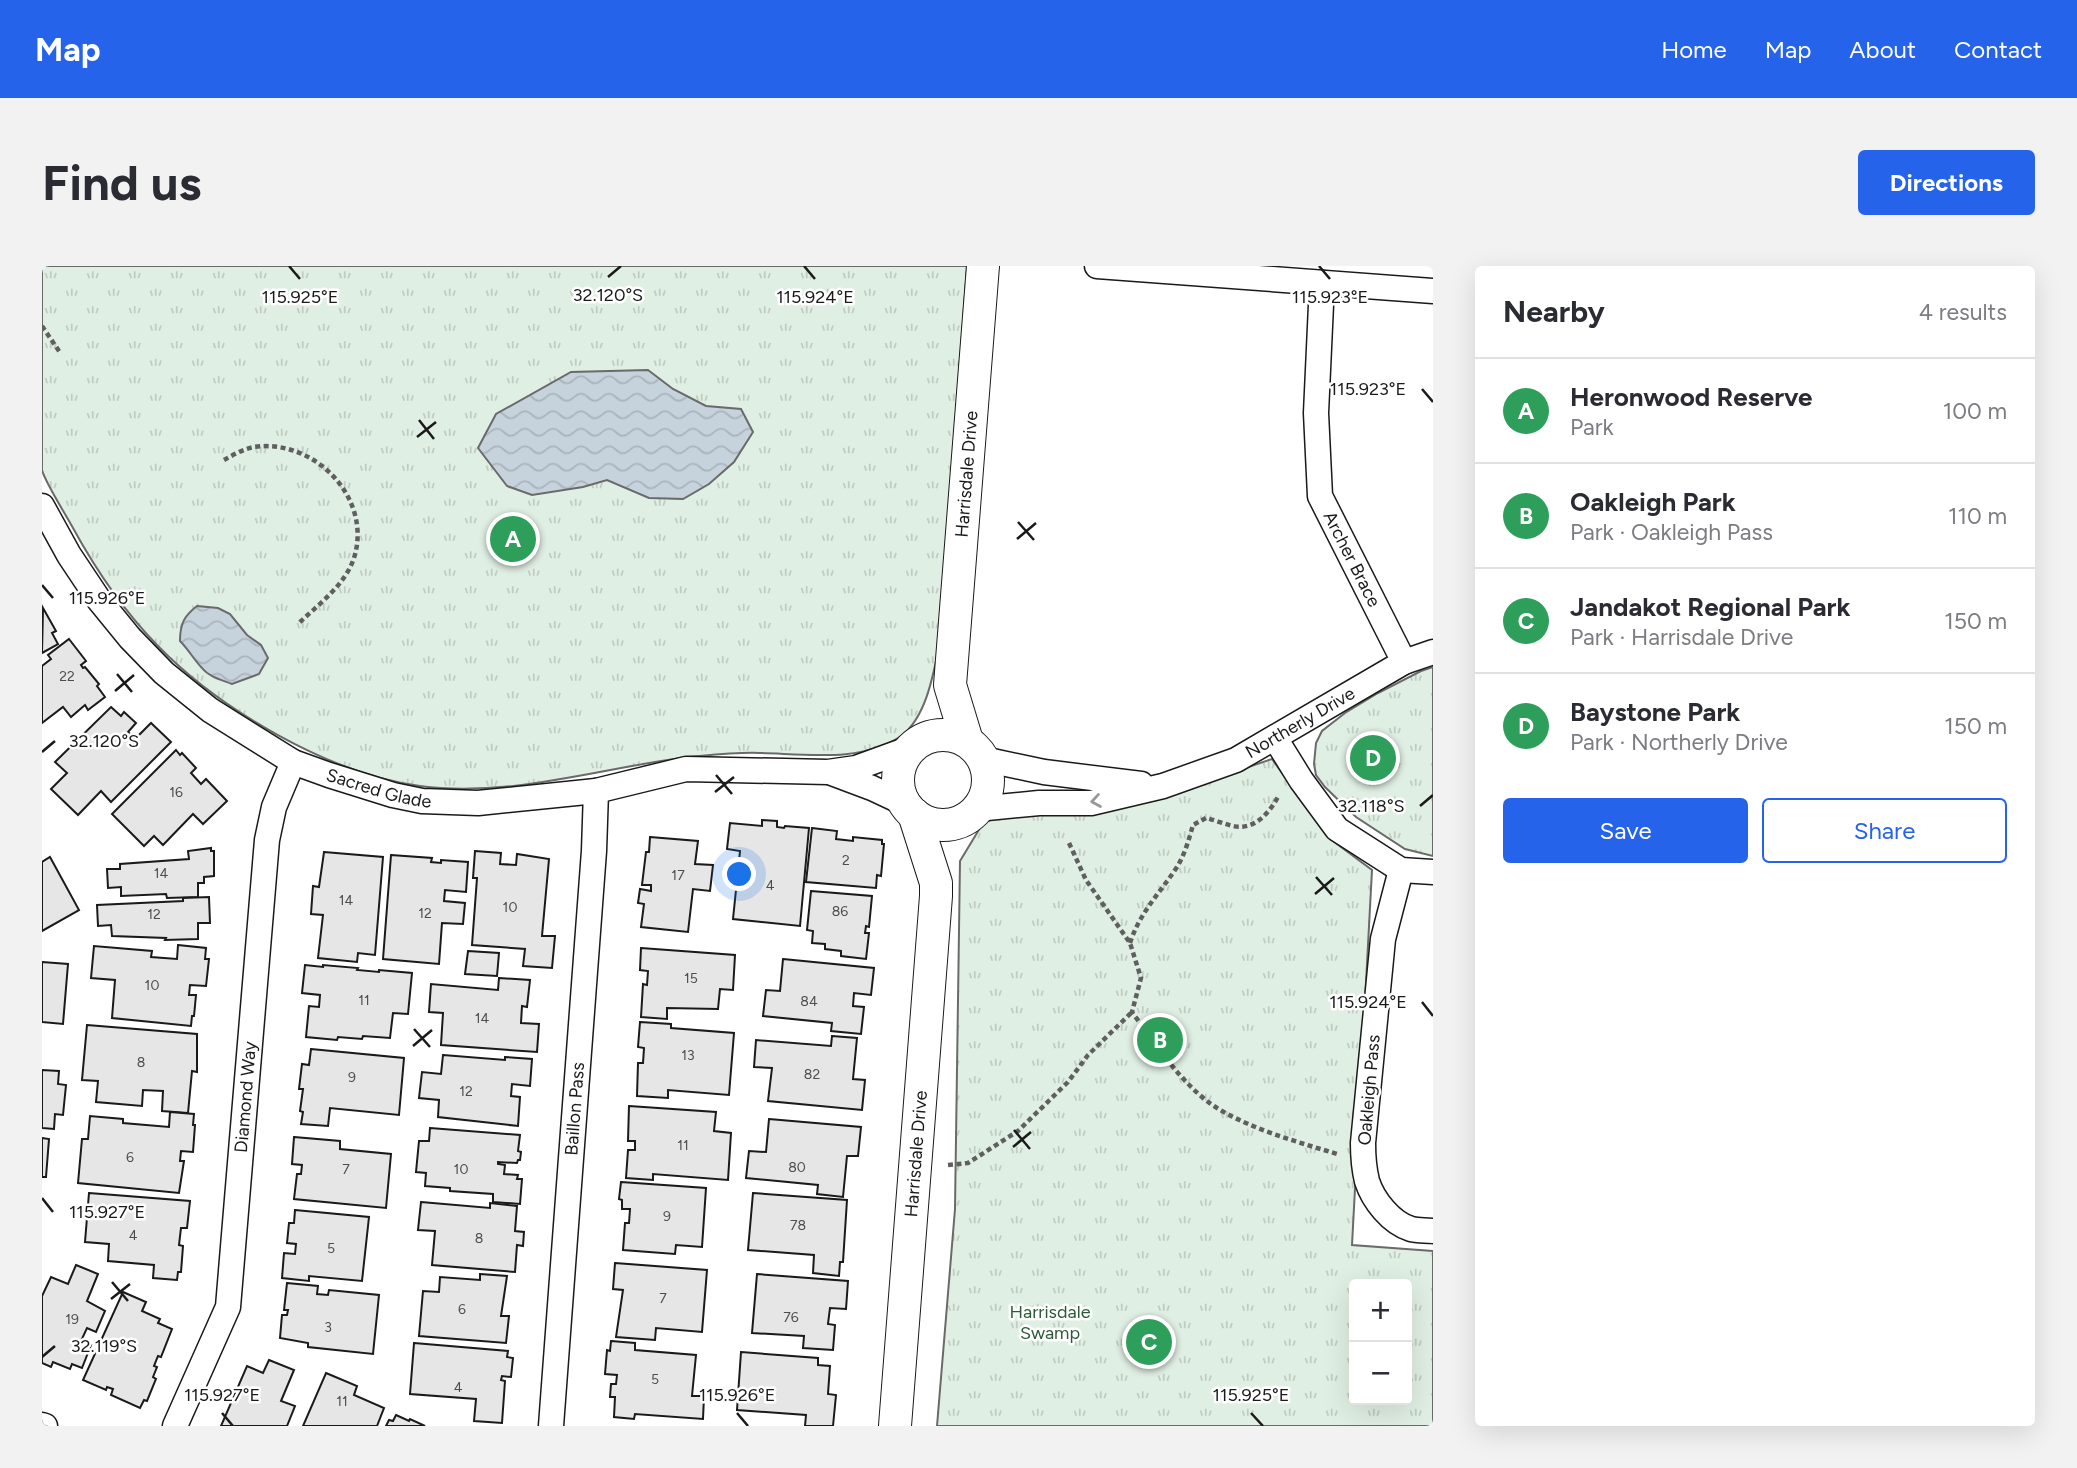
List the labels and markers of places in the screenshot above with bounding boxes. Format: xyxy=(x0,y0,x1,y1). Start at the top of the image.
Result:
pin: A xyxy=(490,513,536,565)
pin: D xyxy=(1350,732,1396,784)
pin: B xyxy=(1137,1014,1183,1066)
pin: C xyxy=(1126,1316,1172,1368)

